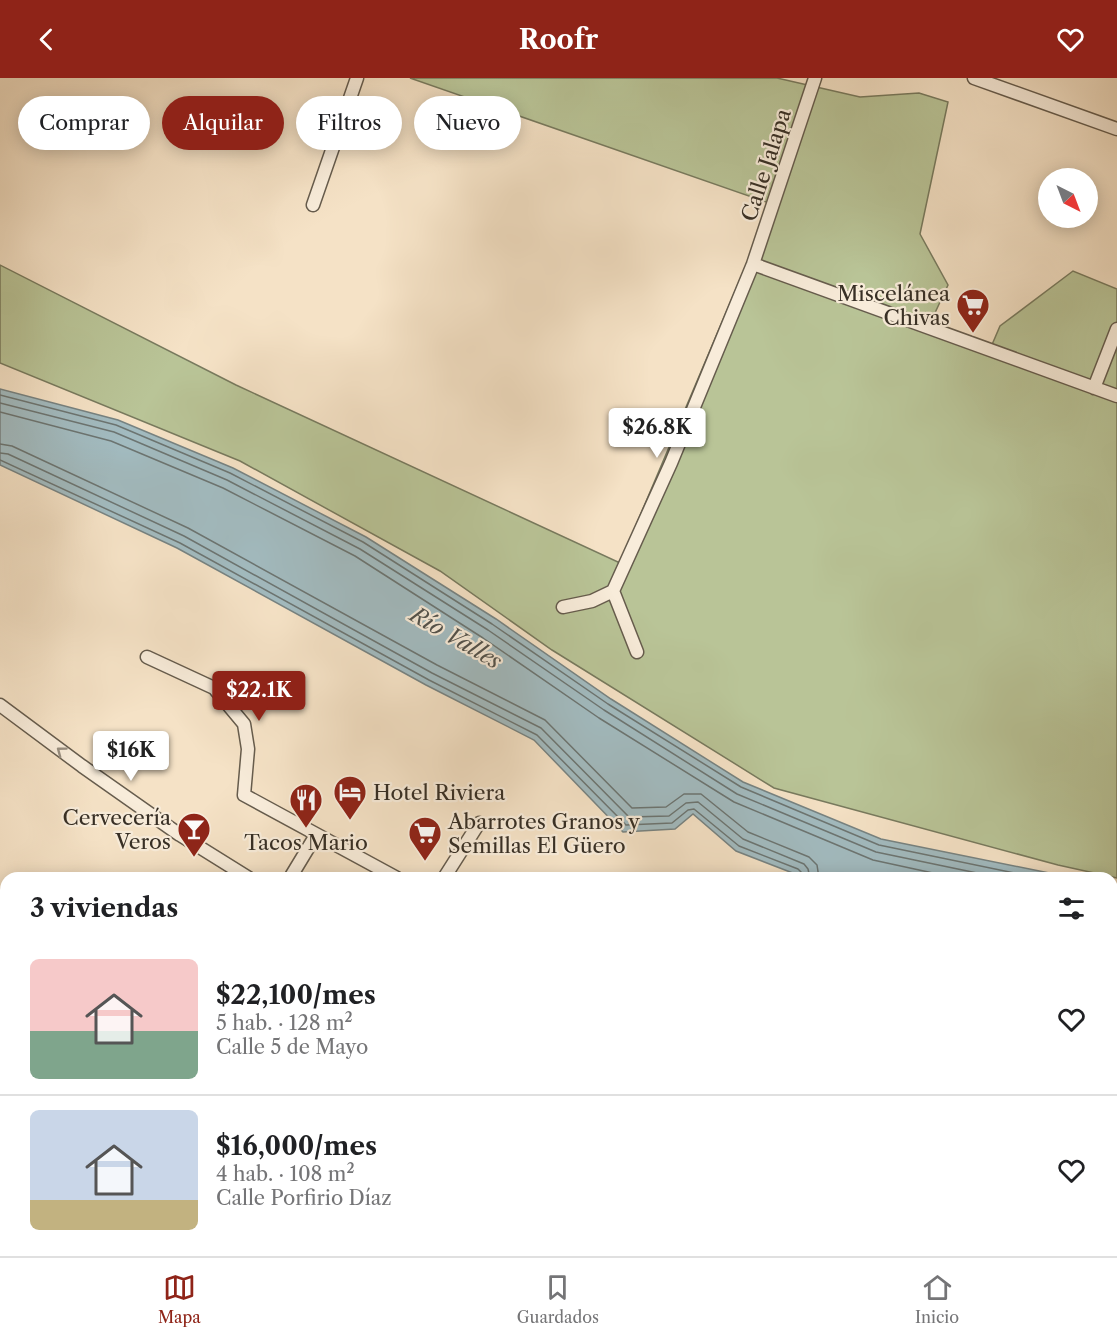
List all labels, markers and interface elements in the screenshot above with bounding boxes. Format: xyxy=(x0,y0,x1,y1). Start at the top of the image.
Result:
icon: back xyxy=(30,23,63,56)
text: Roofr xyxy=(519,23,598,56)
icon: heart xyxy=(1054,23,1087,56)
chip: Comprar xyxy=(18,96,150,150)
chip: Alquilar xyxy=(162,96,284,150)
chip: Filtros xyxy=(296,96,402,150)
chip: Nuevo xyxy=(414,96,521,150)
street label: Calle Jalapa xyxy=(736,105,796,224)
north arrow xyxy=(1038,168,1098,228)
map controls xyxy=(1038,168,1098,228)
place label: Miscelánea Chivas xyxy=(837,281,951,330)
supermarket icon: Miscelánea Chivas xyxy=(955,287,991,334)
pin: $26.8K xyxy=(608,408,706,459)
text: $26.8K xyxy=(623,415,691,439)
water label: Río Valles xyxy=(404,600,507,675)
pin: $22.1K xyxy=(210,671,308,722)
text: $22.1K xyxy=(226,678,292,702)
pin: $16K xyxy=(95,731,167,782)
text: $16K xyxy=(107,738,155,762)
one-way arrow xyxy=(57,747,68,758)
hotel icon: Hotel Riviera xyxy=(332,774,368,821)
place label: Hotel Riviera xyxy=(373,780,506,805)
restaurant icon: Tacos Mario xyxy=(288,782,324,829)
place label: Cervecería Veros xyxy=(63,805,172,854)
place label: Abarrotes Granos y Semillas El Güero xyxy=(447,809,640,858)
bar icon: Cervecería Veros xyxy=(176,811,212,858)
supermarket icon: Abarrotes Granos y Semillas El Güero xyxy=(407,815,443,862)
place label: Tacos Mario xyxy=(244,830,368,855)
text: 3 viviendas xyxy=(30,892,178,924)
icon: filters xyxy=(1055,892,1088,925)
text: $22,100/mes xyxy=(216,979,376,1011)
icon: home xyxy=(78,983,150,1055)
icon: heart xyxy=(1055,1003,1088,1036)
text: 5 hab. · 128 m² xyxy=(216,1011,353,1035)
text: Calle 5 de Mayo xyxy=(216,1035,368,1059)
text: $16,000/mes xyxy=(216,1130,377,1162)
icon: home xyxy=(78,1134,150,1206)
icon: heart xyxy=(1055,1154,1088,1187)
text: 4 hab. · 108 m² xyxy=(216,1162,355,1186)
text: Calle Porfirio Díaz xyxy=(216,1186,392,1210)
tab: Mapa xyxy=(158,1271,201,1327)
tab: Guardados xyxy=(517,1271,599,1327)
tab: Inicio xyxy=(915,1271,959,1327)

